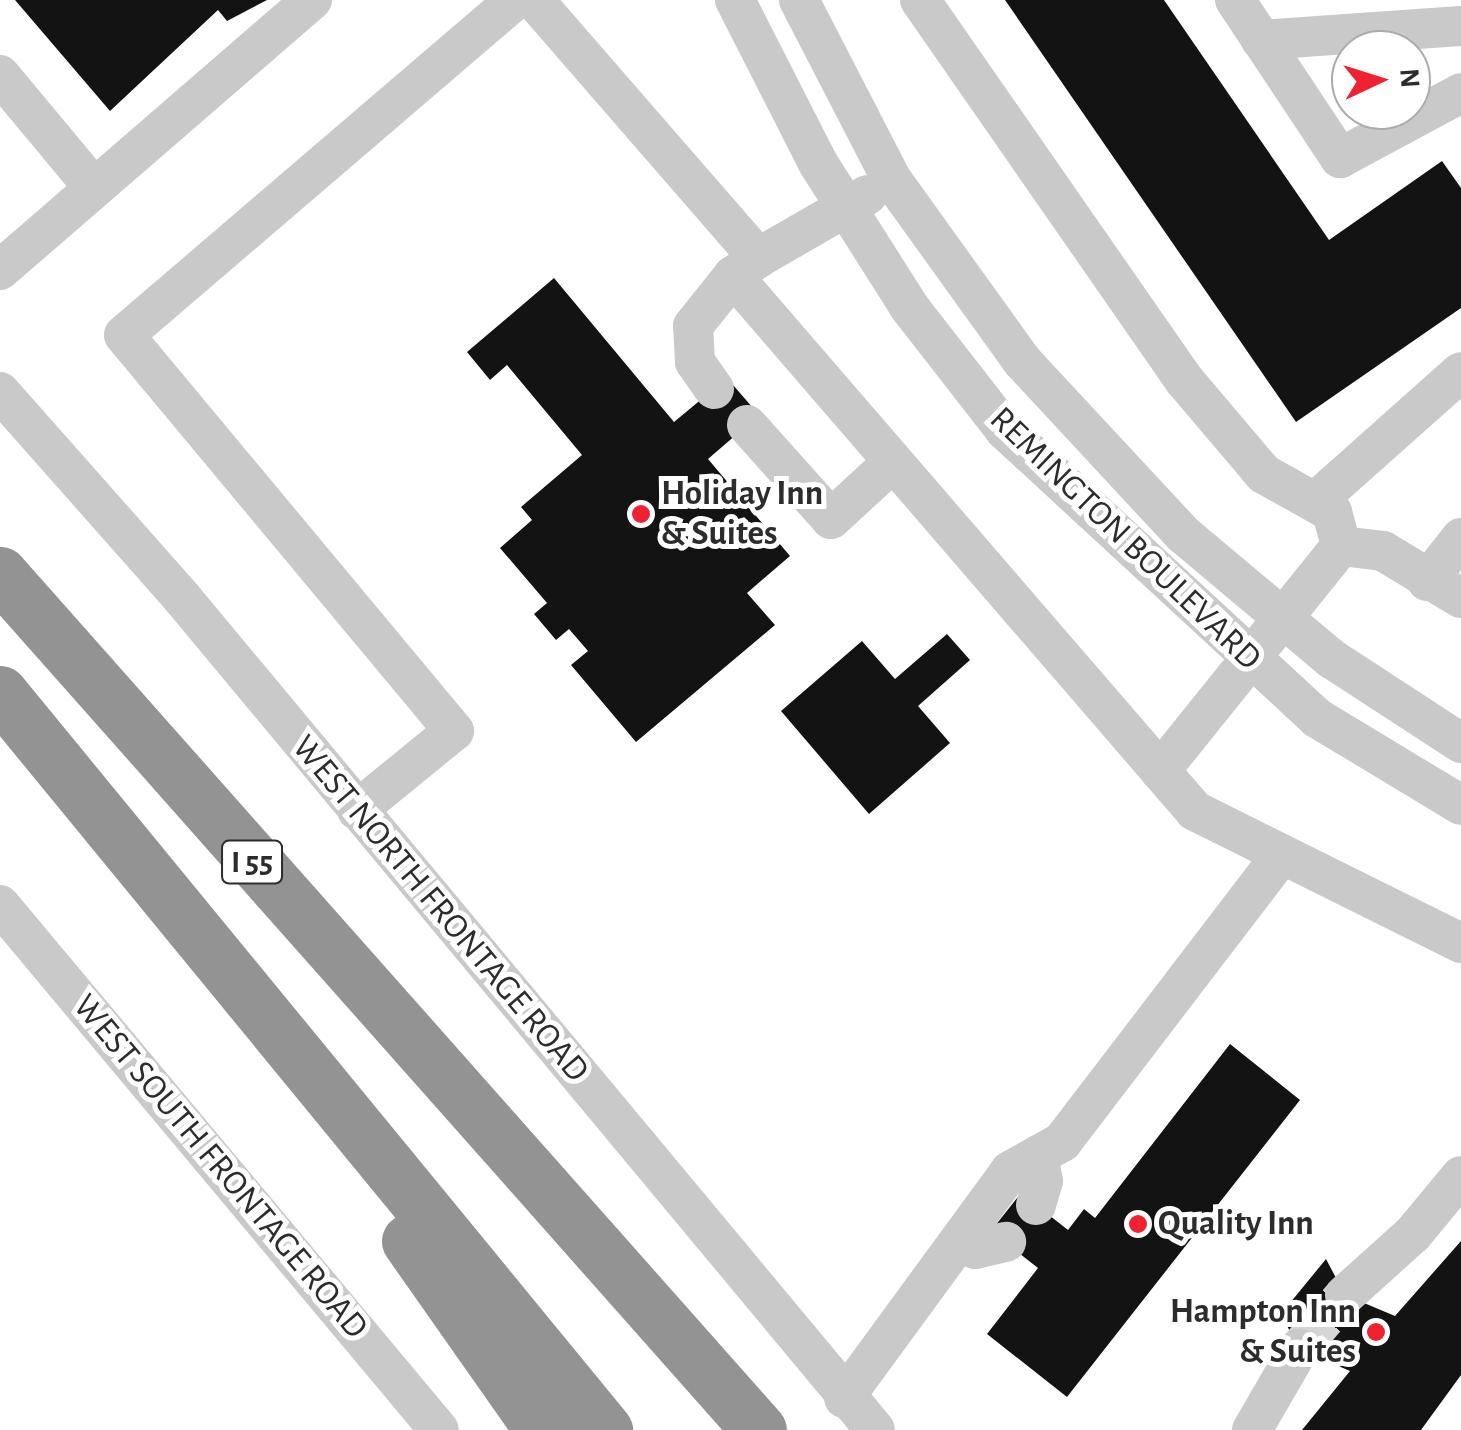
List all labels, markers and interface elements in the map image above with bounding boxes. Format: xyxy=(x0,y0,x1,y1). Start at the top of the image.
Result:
north arrow xyxy=(1331,30,1431,130)
text: N xyxy=(1394,67,1424,89)
street label: REMINGTON BOULEVARD xyxy=(981,399,1269,679)
place label: Holiday Inn & Suites xyxy=(661,473,823,555)
marker: Holiday Inn & Suites xyxy=(630,503,652,525)
street label: WEST NORTH FRONTAGE ROAD xyxy=(283,727,597,1091)
road number: I 55 xyxy=(220,835,284,889)
street label: WEST SOUTH FRONTAGE ROAD xyxy=(64,986,376,1348)
place label: Quality Inn xyxy=(1158,1203,1314,1245)
marker: Quality Inn xyxy=(1127,1213,1149,1235)
place label: Hampton Inn & Suites xyxy=(1170,1291,1356,1373)
marker: Hampton Inn & Suites xyxy=(1365,1321,1387,1343)

